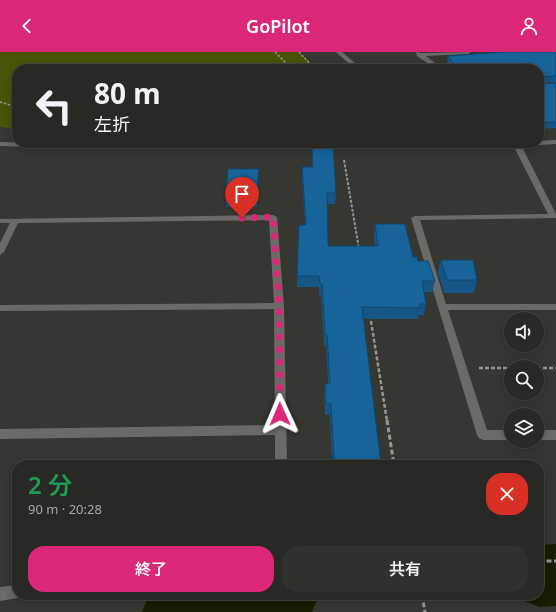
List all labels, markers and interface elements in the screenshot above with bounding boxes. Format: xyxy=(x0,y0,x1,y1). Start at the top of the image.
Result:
text: GoPilot xyxy=(246,14,310,38)
icon: back xyxy=(16,15,38,37)
icon: person xyxy=(518,15,540,37)
text: 80 m xyxy=(94,74,161,112)
icon: left xyxy=(28,80,80,132)
text: 左折 xyxy=(94,112,130,136)
pin xyxy=(225,177,259,218)
icon: arrive xyxy=(231,183,253,205)
map controls xyxy=(504,312,544,448)
button: sound xyxy=(504,312,544,352)
button: search xyxy=(504,360,544,400)
position arrow xyxy=(259,393,301,435)
button: layers xyxy=(504,408,544,448)
text: 2 分 xyxy=(28,468,72,501)
button: close xyxy=(486,473,528,515)
text: 90 m · 20:28 xyxy=(28,500,102,518)
button: 終了 xyxy=(28,546,274,592)
button: 共有 xyxy=(282,546,528,592)

